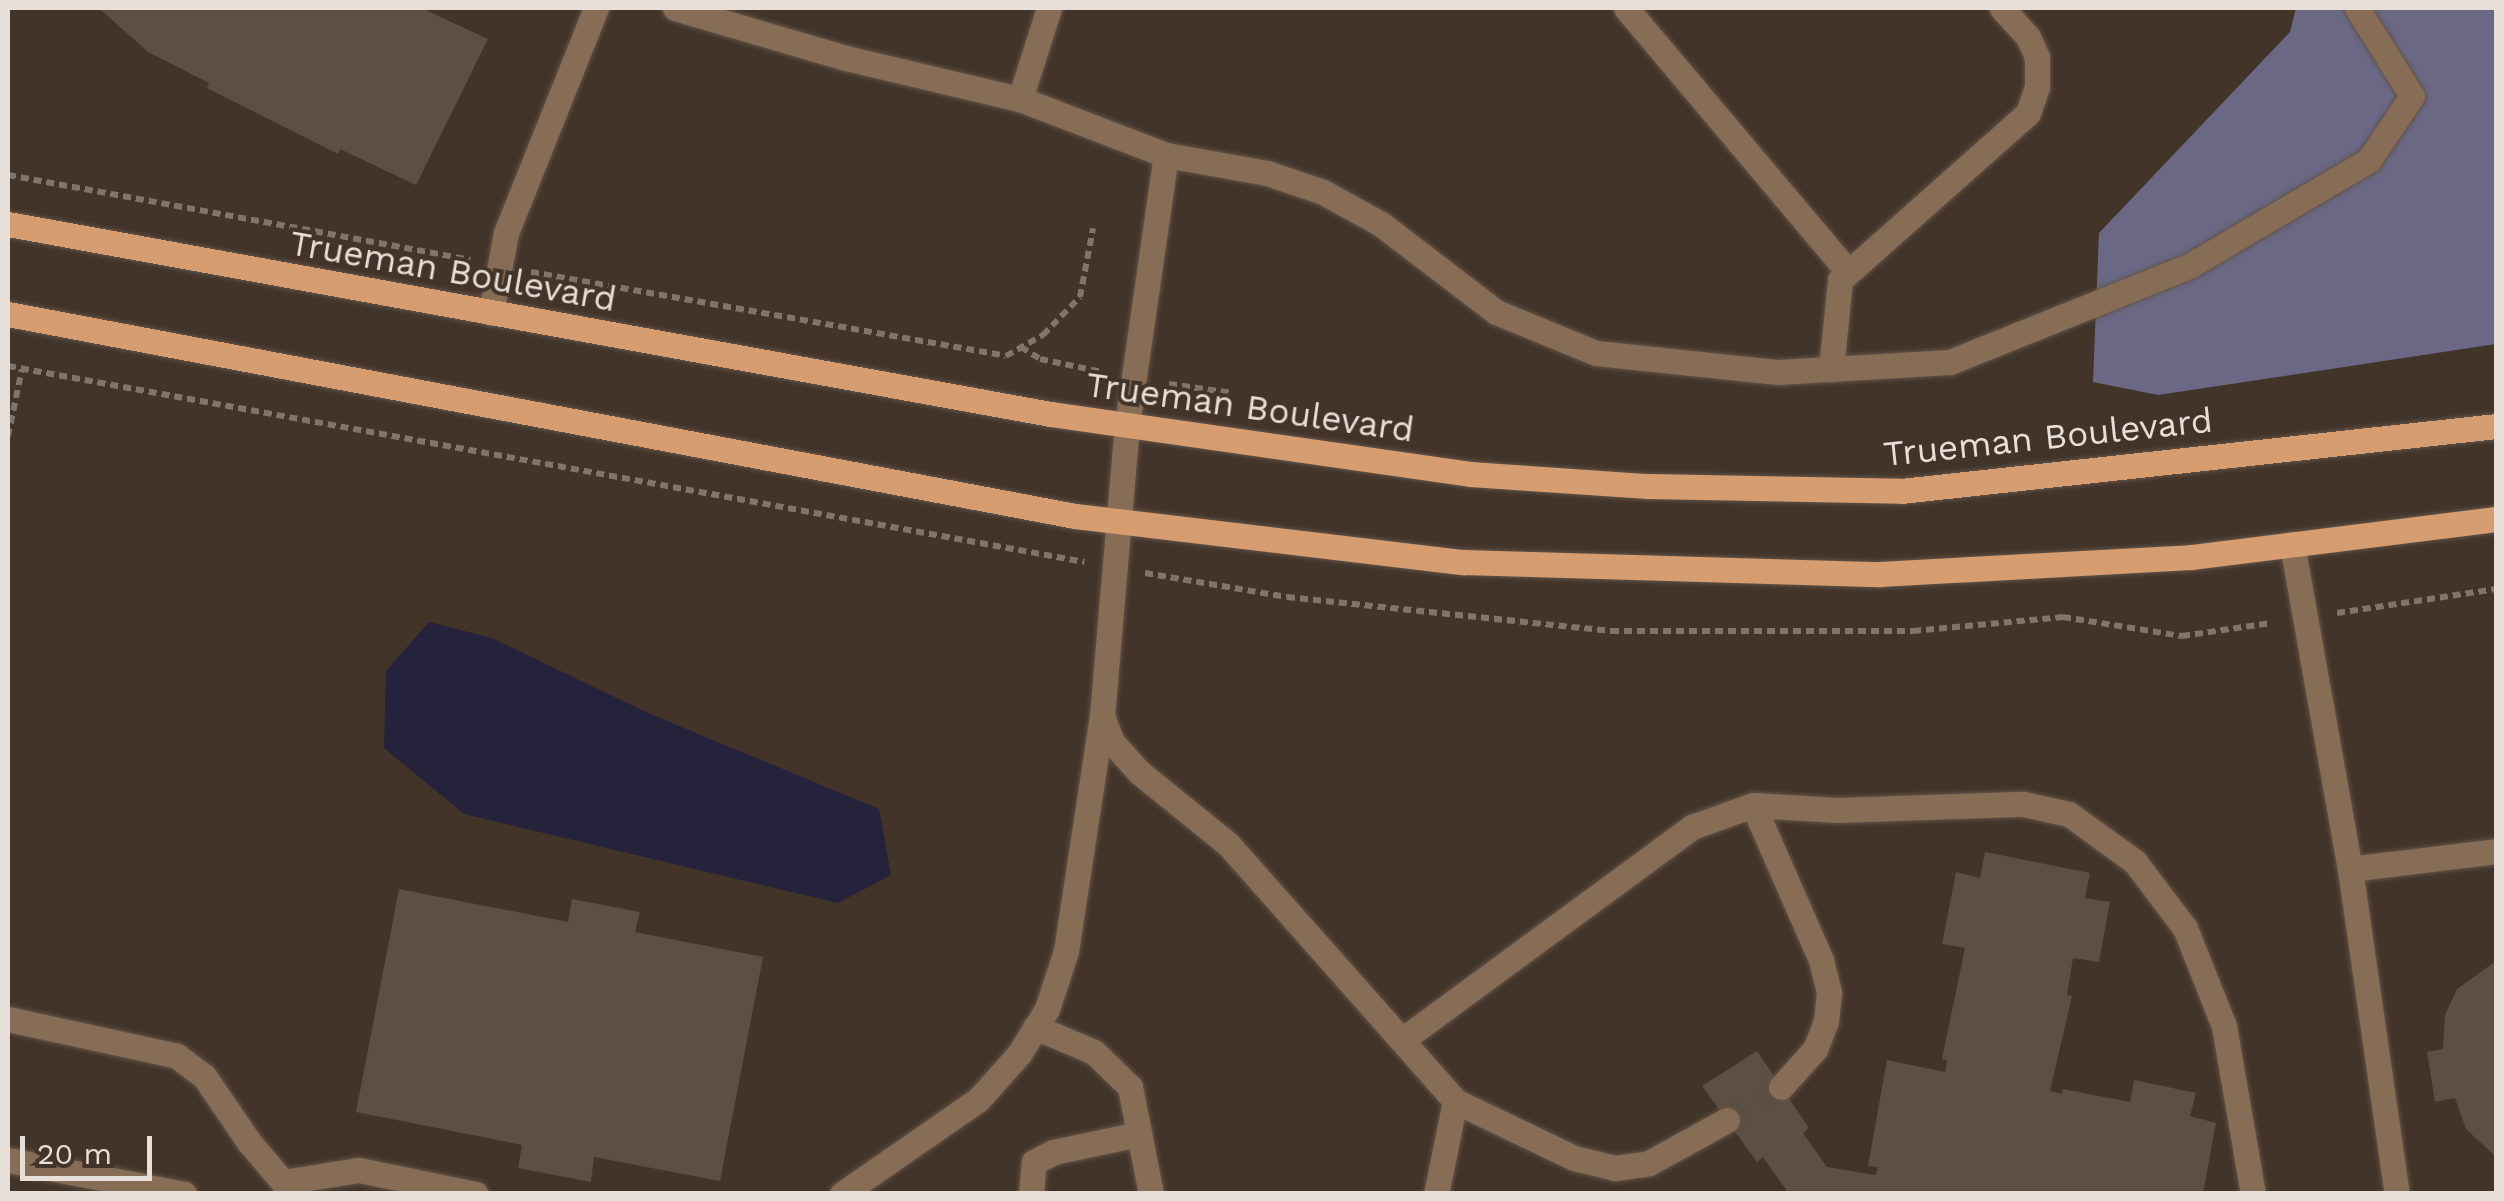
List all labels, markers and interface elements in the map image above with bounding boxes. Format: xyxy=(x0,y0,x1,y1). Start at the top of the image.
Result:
street label: Trueman Boulevard xyxy=(287,222,619,320)
street label: Trueman Boulevard xyxy=(1083,363,1417,451)
street label: Trueman Boulevard xyxy=(1881,399,2215,475)
scale bar xyxy=(25,1116,158,1178)
text: 20 m xyxy=(37,1136,112,1171)

